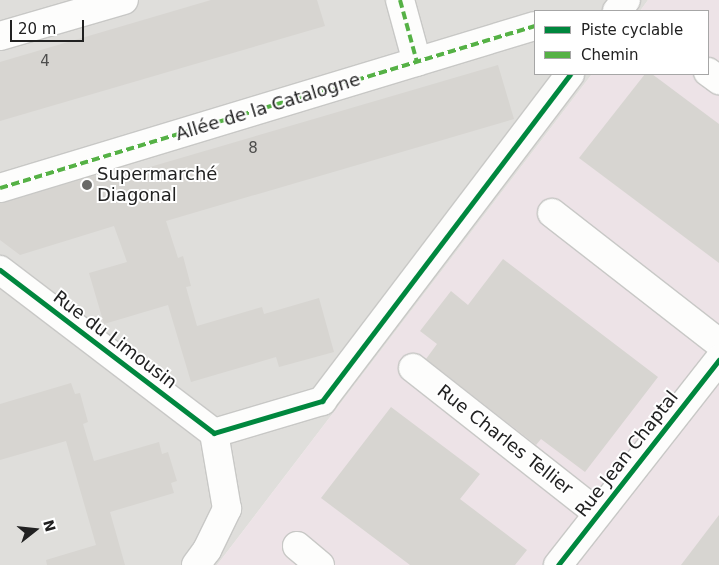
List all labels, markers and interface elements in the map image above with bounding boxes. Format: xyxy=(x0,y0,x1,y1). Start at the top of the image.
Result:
scale bar xyxy=(12,10,86,42)
legend xyxy=(534,10,709,75)
text: 20 m xyxy=(18,20,56,38)
text: Piste cyclable xyxy=(581,21,683,39)
text: Chemin xyxy=(581,46,639,64)
house number: 4 xyxy=(40,53,50,71)
street label: Allée de la Catalogne xyxy=(173,69,363,145)
house number: 8 xyxy=(248,140,258,158)
place label: Supermarché Diagonal xyxy=(97,164,217,206)
marker: Supermarché Diagonal xyxy=(81,179,93,191)
street label: Rue du Limousin xyxy=(49,286,181,394)
street label: Rue Charles Tellier xyxy=(433,380,577,500)
street label: Rue Jean Chaptal xyxy=(571,387,683,521)
north arrow xyxy=(10,505,60,555)
text: N xyxy=(40,518,59,534)

